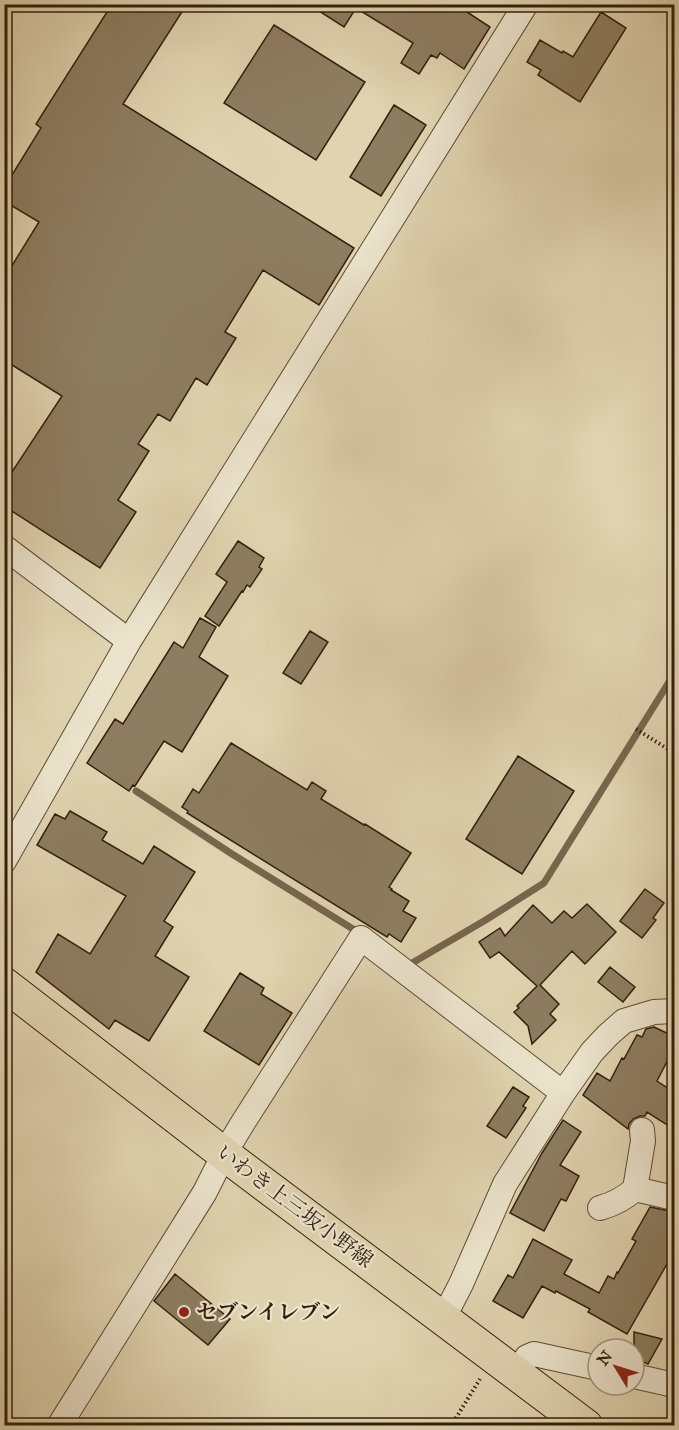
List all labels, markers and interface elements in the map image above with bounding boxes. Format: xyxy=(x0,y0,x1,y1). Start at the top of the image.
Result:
street label: いわき上三坂小野線 xyxy=(212,1139,378,1273)
place label: セブンイレブン xyxy=(196,1299,340,1325)
marker: セブンイレブン xyxy=(177,1305,191,1319)
north arrow xyxy=(586,1337,646,1397)
text: N xyxy=(593,1347,616,1369)

